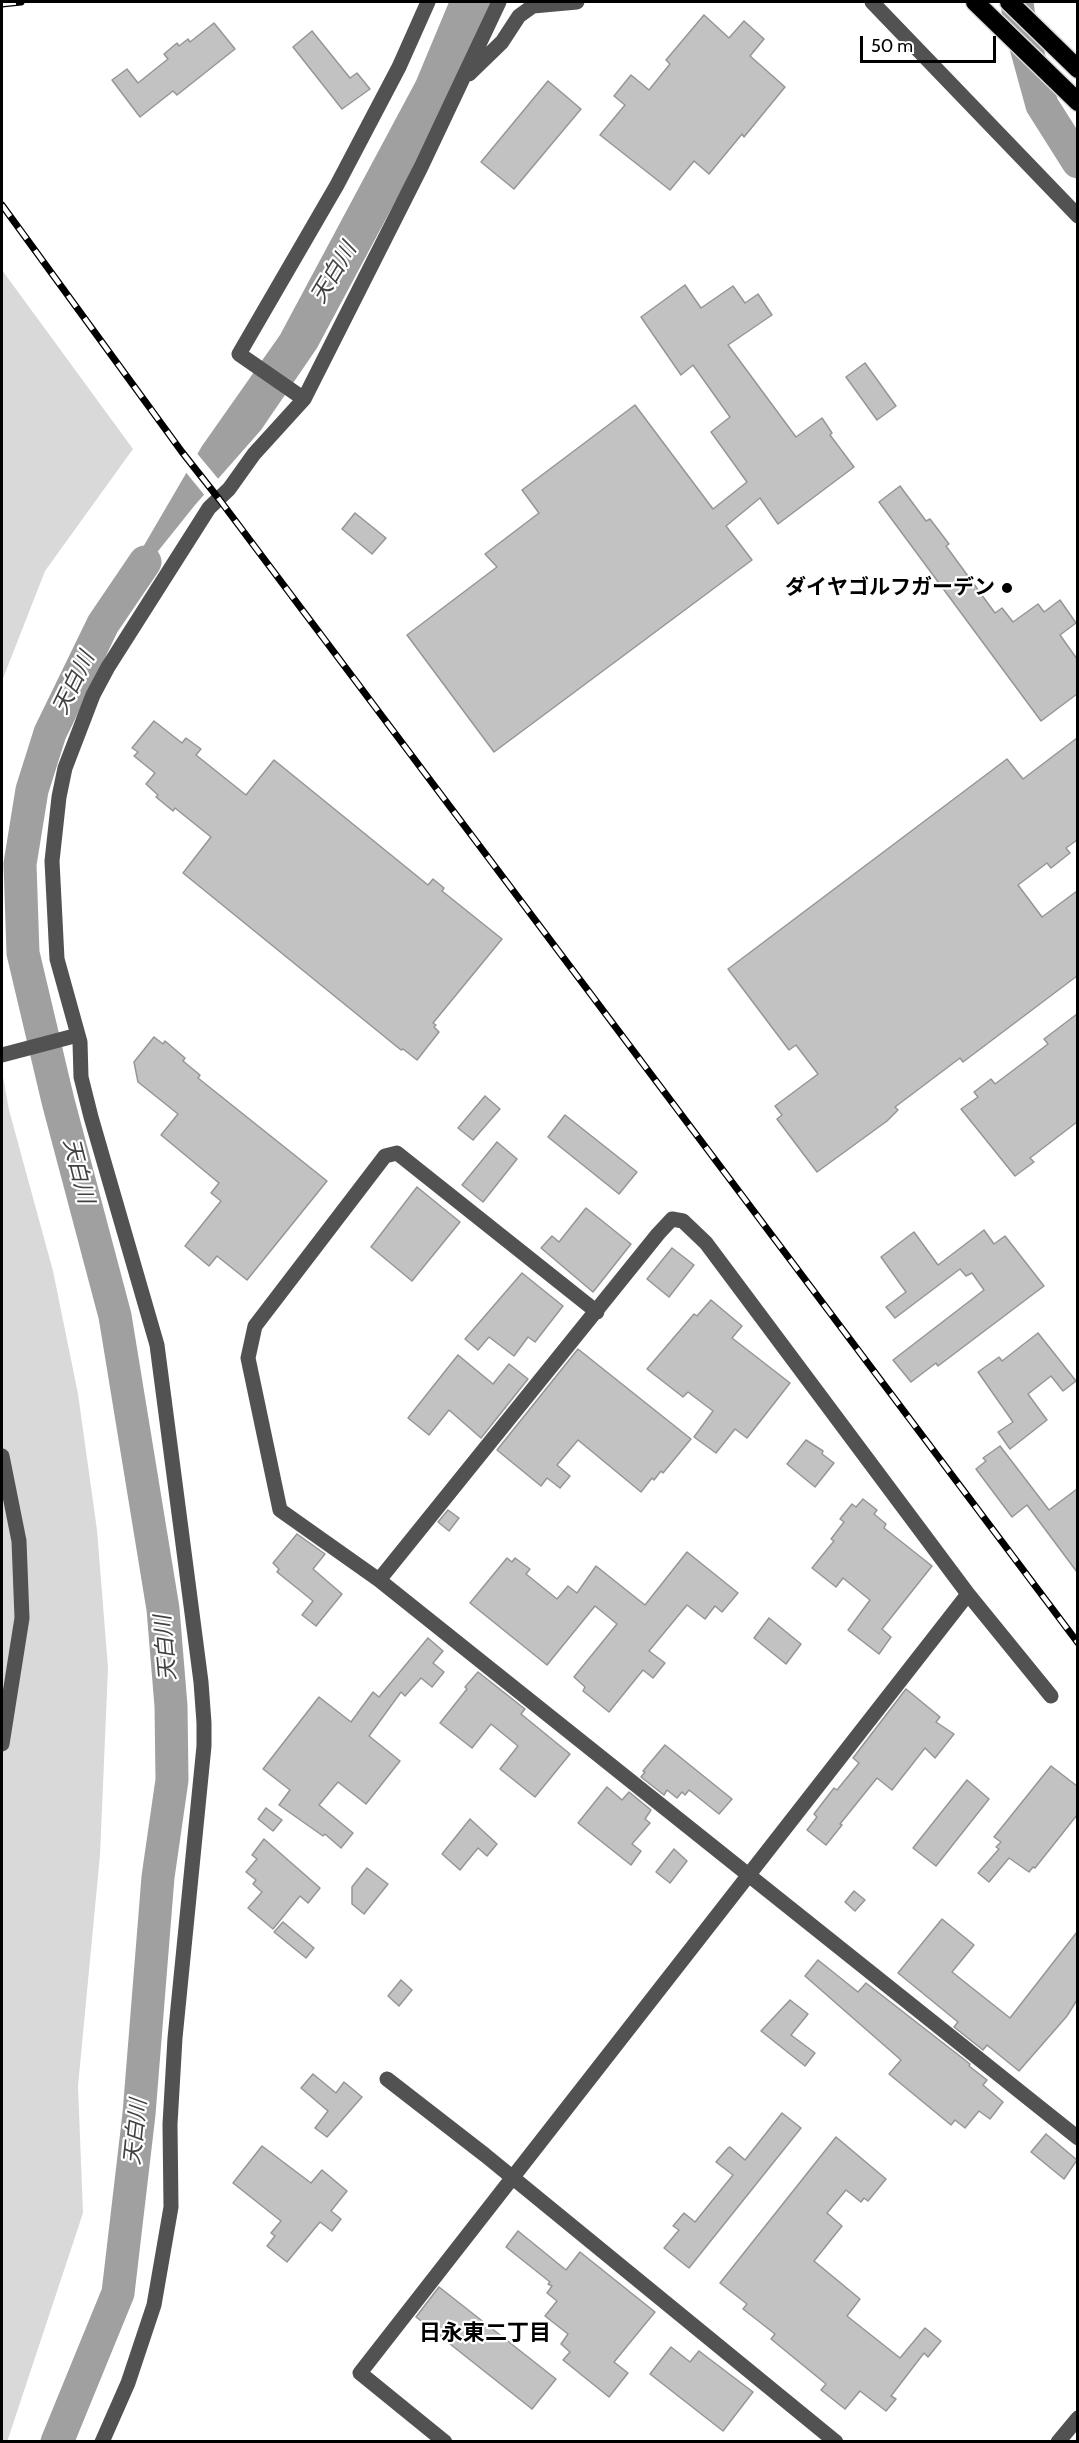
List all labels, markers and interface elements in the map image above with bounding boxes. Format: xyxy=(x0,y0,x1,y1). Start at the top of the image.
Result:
scale bar xyxy=(863,24,1000,62)
text: 50 m xyxy=(871,35,913,57)
water label: 天白川 xyxy=(306,238,362,308)
place label: ダイヤゴルフガーデン xyxy=(785,575,995,601)
marker: ダイヤゴルフガーデン xyxy=(1000,581,1014,595)
water label: 天白川 xyxy=(48,648,100,718)
water label: 天白川 xyxy=(57,1136,99,1206)
water label: 天白川 xyxy=(150,1614,182,1682)
water label: 天白川 xyxy=(119,2098,153,2166)
district label: 日永東二丁目 xyxy=(419,2321,551,2347)

